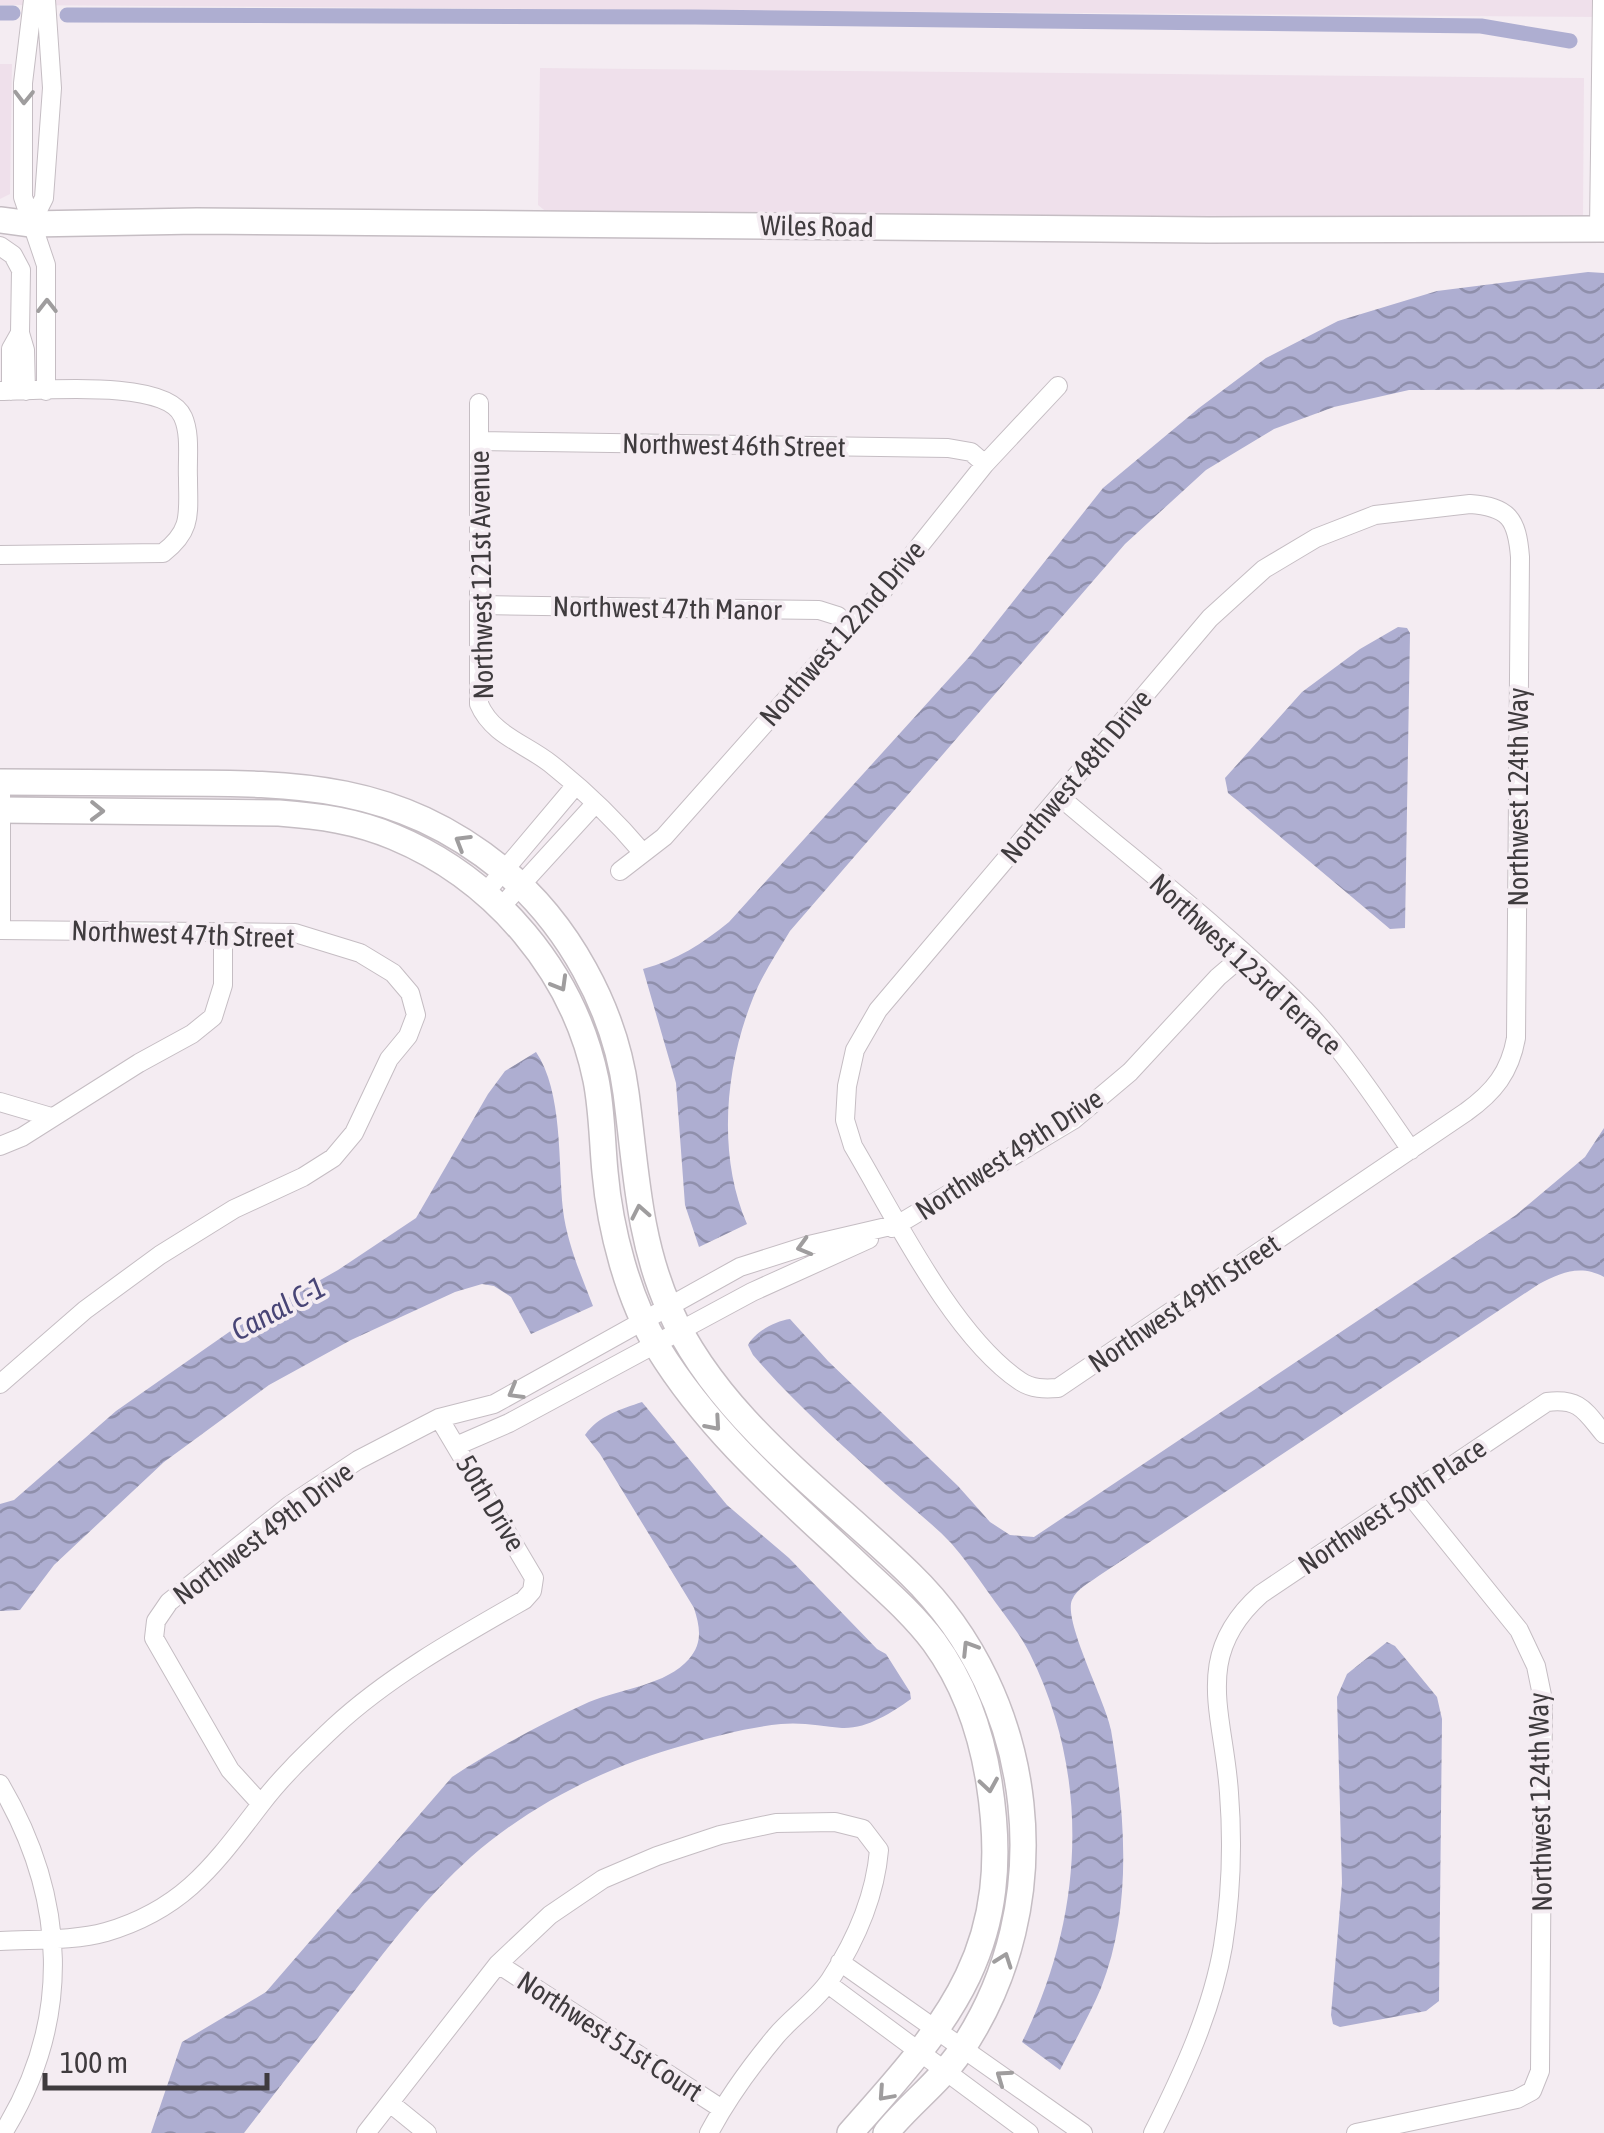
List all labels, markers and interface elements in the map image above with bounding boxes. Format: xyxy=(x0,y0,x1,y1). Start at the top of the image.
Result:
one-way arrow xyxy=(13,89,34,105)
street label: Wiles Road xyxy=(760,209,874,243)
one-way arrow xyxy=(36,298,58,314)
street label: Northwest 46th Street xyxy=(622,427,846,463)
street label: Northwest 121st Avenue xyxy=(463,450,499,700)
street label: Northwest 122nd Drive xyxy=(753,534,931,732)
street label: Northwest 47th Manor xyxy=(552,590,782,626)
street label: Northwest 48th Drive xyxy=(994,683,1158,869)
street label: Northwest 124th Way xyxy=(1502,687,1534,907)
one-way arrow xyxy=(90,800,106,822)
one-way arrow xyxy=(454,835,472,854)
street label: Northwest 123rd Terrace xyxy=(1143,867,1349,1061)
street label: Northwest 47th Street xyxy=(71,914,295,954)
one-way arrow xyxy=(547,973,567,991)
street label: Northwest 49th Drive xyxy=(910,1082,1108,1226)
one-way arrow xyxy=(630,1204,651,1220)
street label: Northwest 49th Street xyxy=(1082,1227,1286,1379)
one-way arrow xyxy=(797,1235,814,1256)
water label: Canal C-1 xyxy=(225,1269,331,1347)
one-way arrow xyxy=(508,1380,526,1400)
one-way arrow xyxy=(702,1412,720,1431)
street label: Northwest 50th Place xyxy=(1292,1431,1492,1581)
street label: 50th Drive xyxy=(450,1449,532,1557)
street label: Northwest 49th Drive xyxy=(167,1455,359,1611)
one-way arrow xyxy=(963,1640,982,1658)
street label: Northwest 124th Way xyxy=(1522,1692,1558,1912)
one-way arrow xyxy=(978,1777,999,1793)
one-way arrow xyxy=(992,1952,1013,1969)
street label: Northwest 51st Court xyxy=(512,1964,708,2108)
scale bar xyxy=(45,2028,268,2090)
text: 100 m xyxy=(60,2045,128,2079)
one-way arrow xyxy=(996,2071,1014,2089)
one-way arrow xyxy=(879,2082,897,2101)

